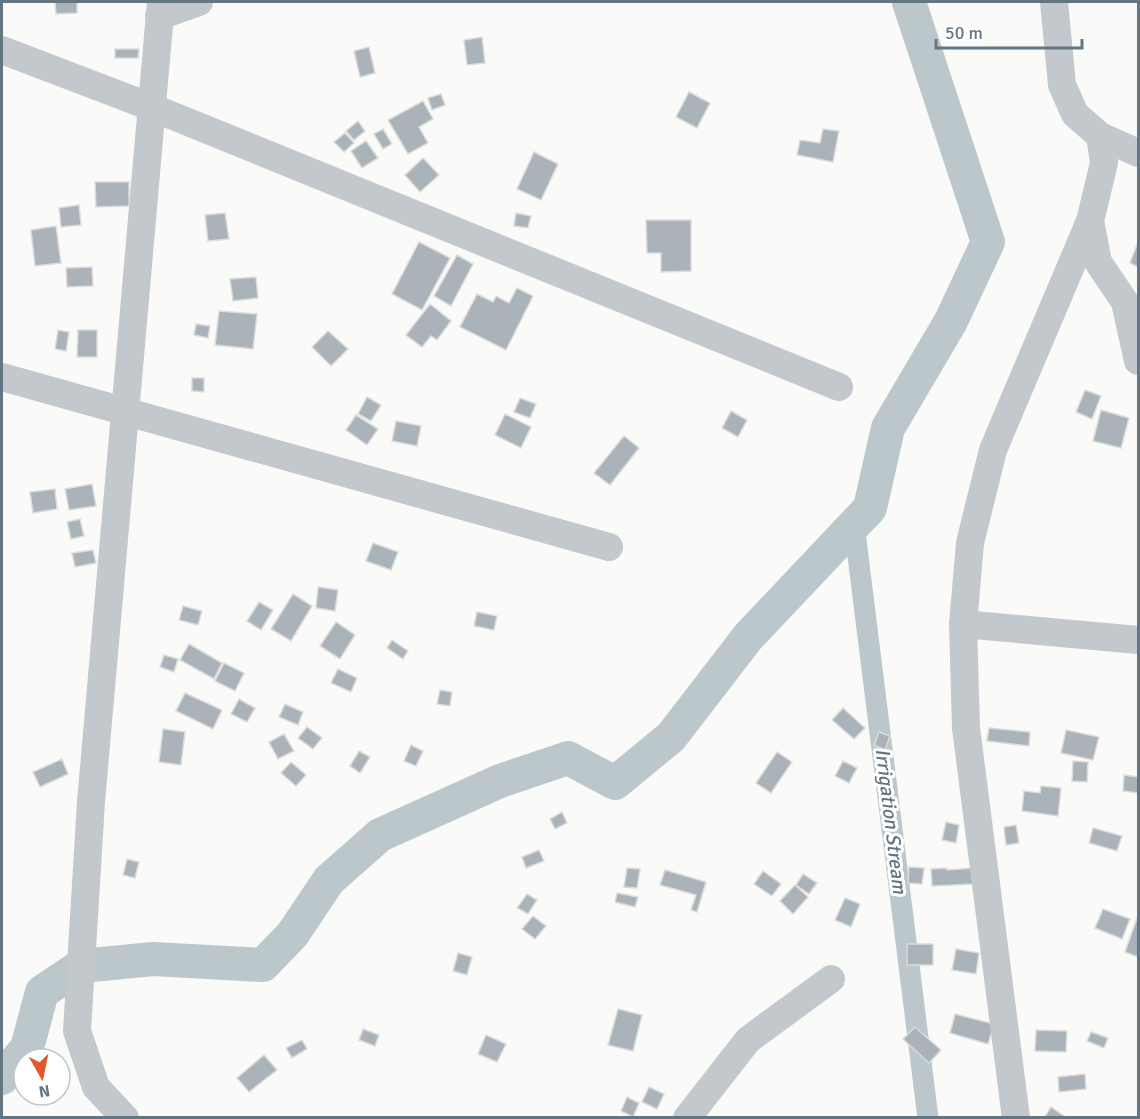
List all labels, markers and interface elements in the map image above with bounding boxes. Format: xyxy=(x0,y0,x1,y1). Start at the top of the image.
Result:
scale bar xyxy=(936,12,1082,50)
text: 50 m xyxy=(945,22,983,44)
water label: Irrigation Stream xyxy=(870,747,912,896)
north arrow xyxy=(12,1047,72,1107)
text: N xyxy=(37,1080,51,1102)

